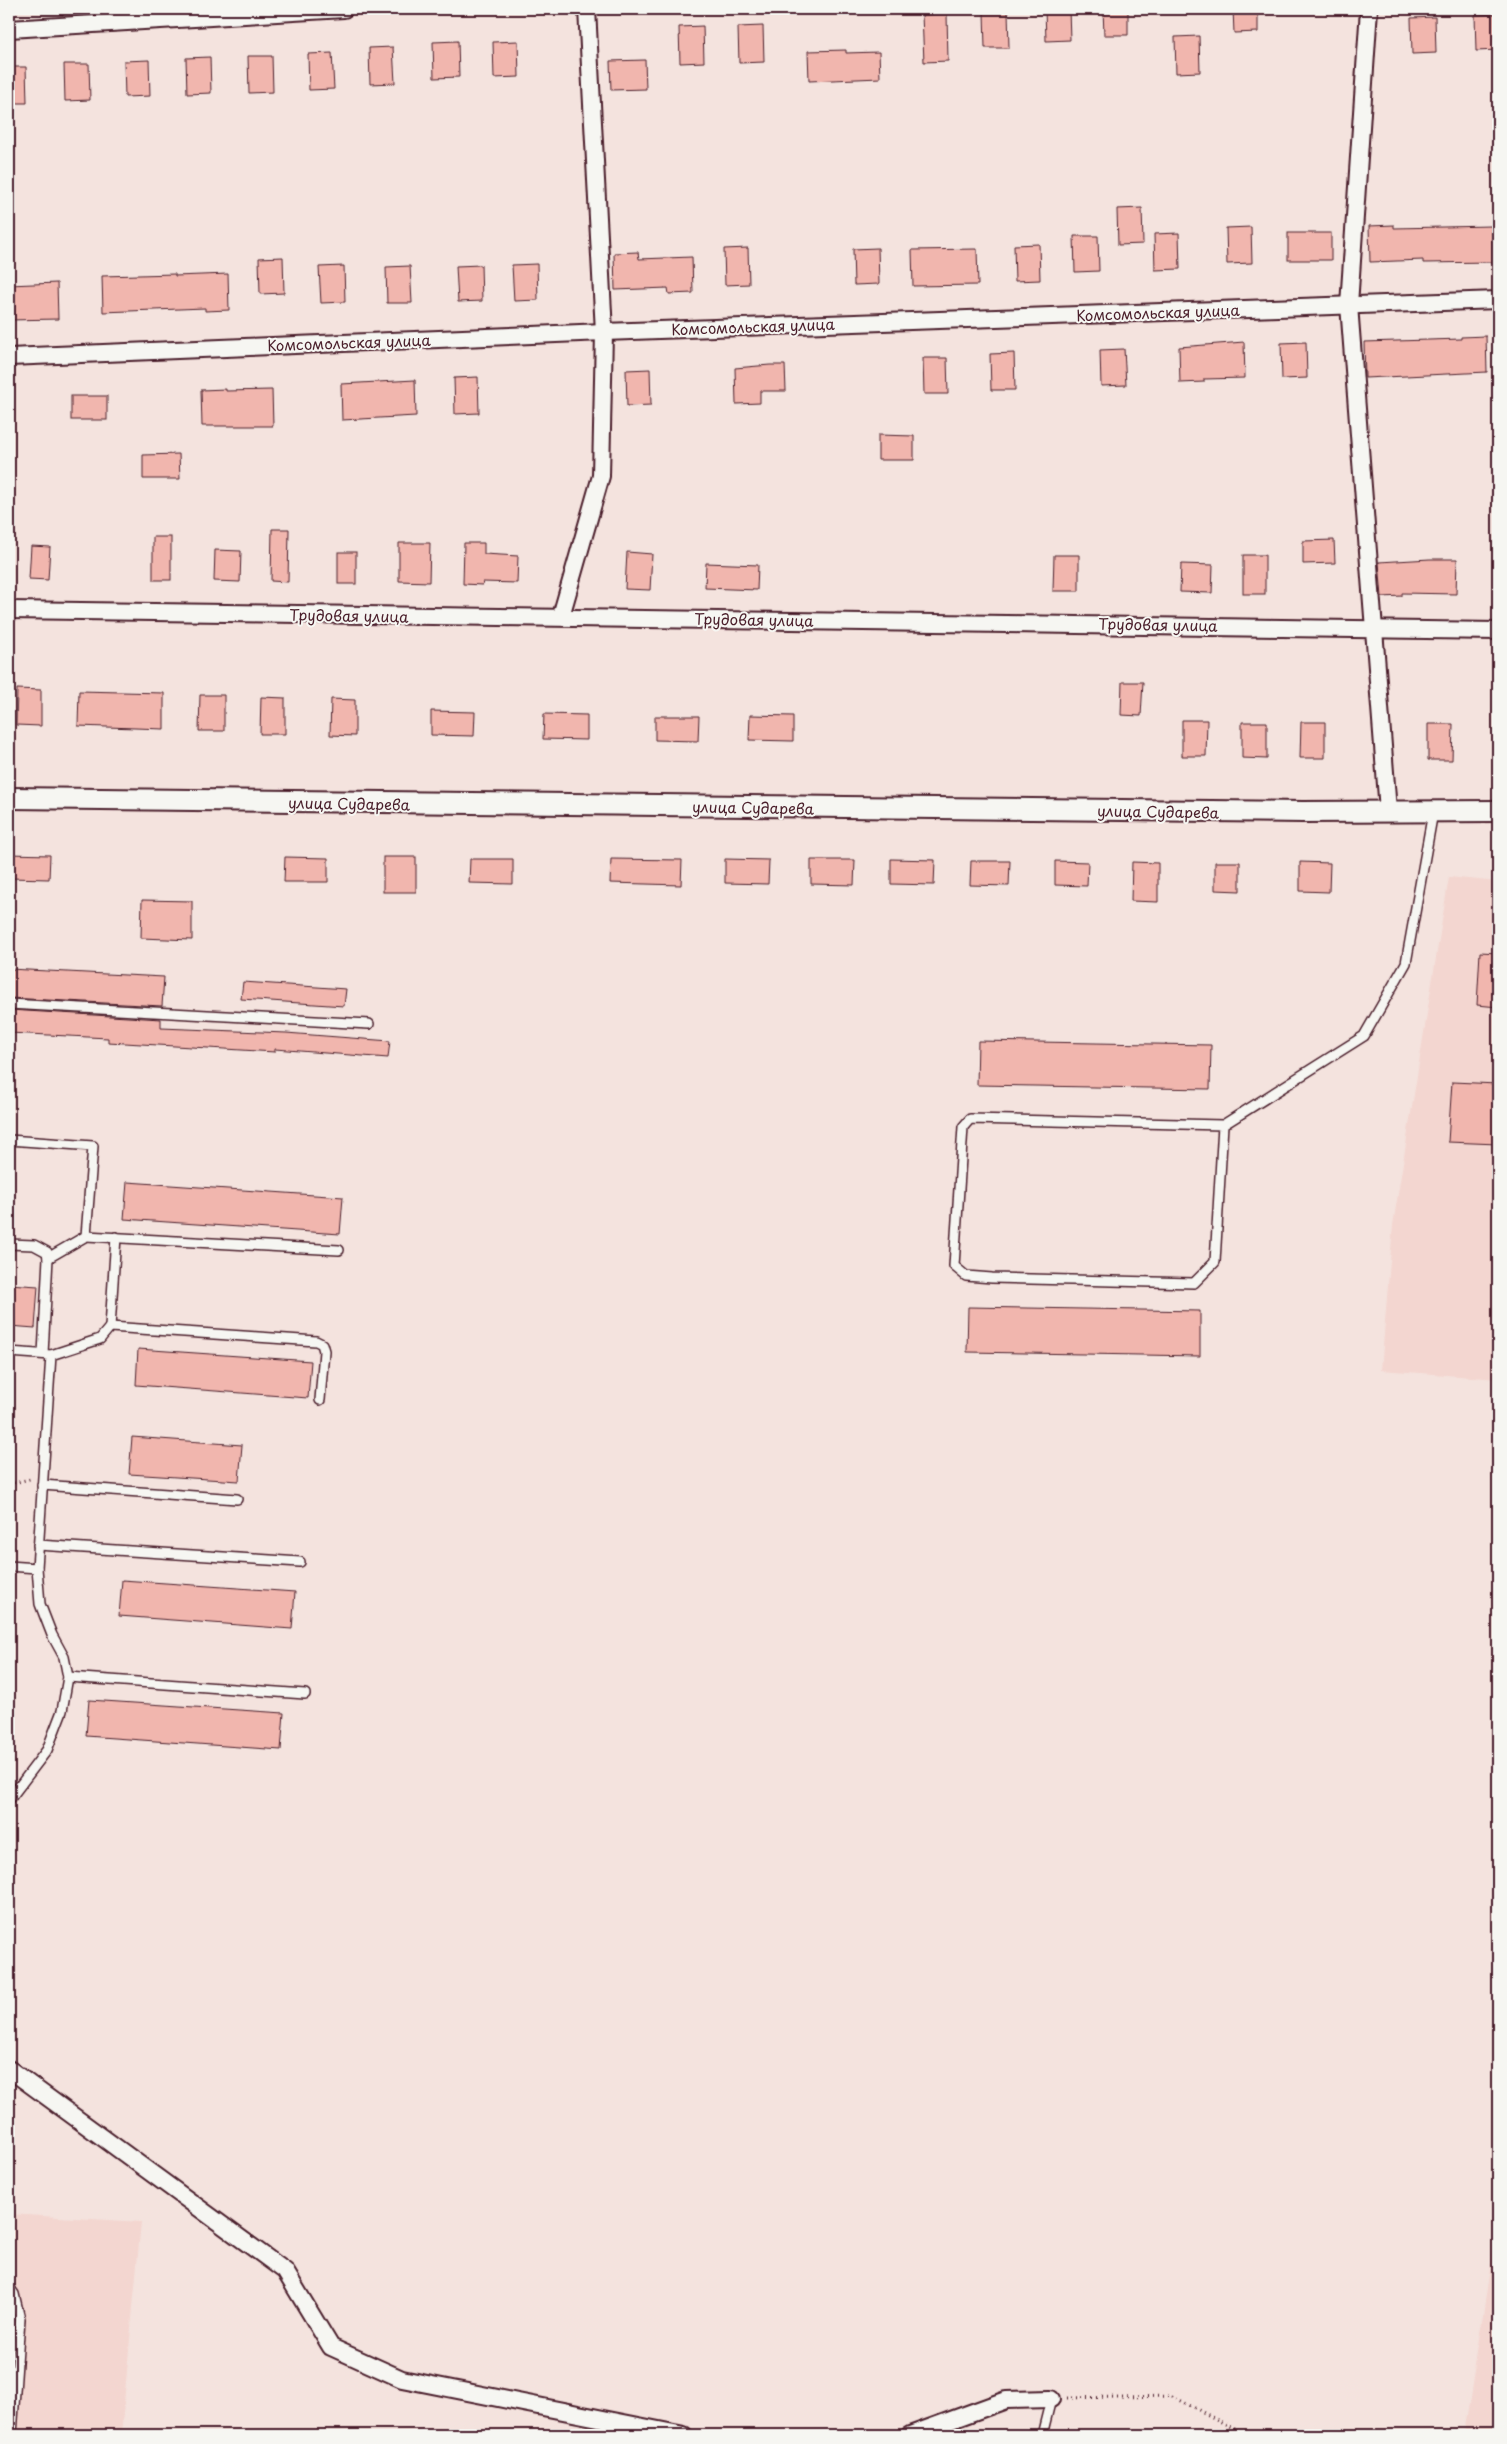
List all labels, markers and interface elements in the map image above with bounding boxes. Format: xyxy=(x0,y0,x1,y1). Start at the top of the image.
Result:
street label: Комсомольская улица xyxy=(1076,298,1241,326)
street label: Комсомольская улица xyxy=(671,312,836,340)
street label: Комсомольская улица xyxy=(267,328,432,356)
street label: Трудовая улица xyxy=(289,602,409,628)
street label: Трудовая улица xyxy=(694,606,814,632)
street label: Трудовая улица xyxy=(1098,611,1218,637)
street label: улица Сударева xyxy=(288,790,411,816)
street label: улица Сударева xyxy=(692,794,815,820)
street label: улица Сударева xyxy=(1097,798,1220,824)

